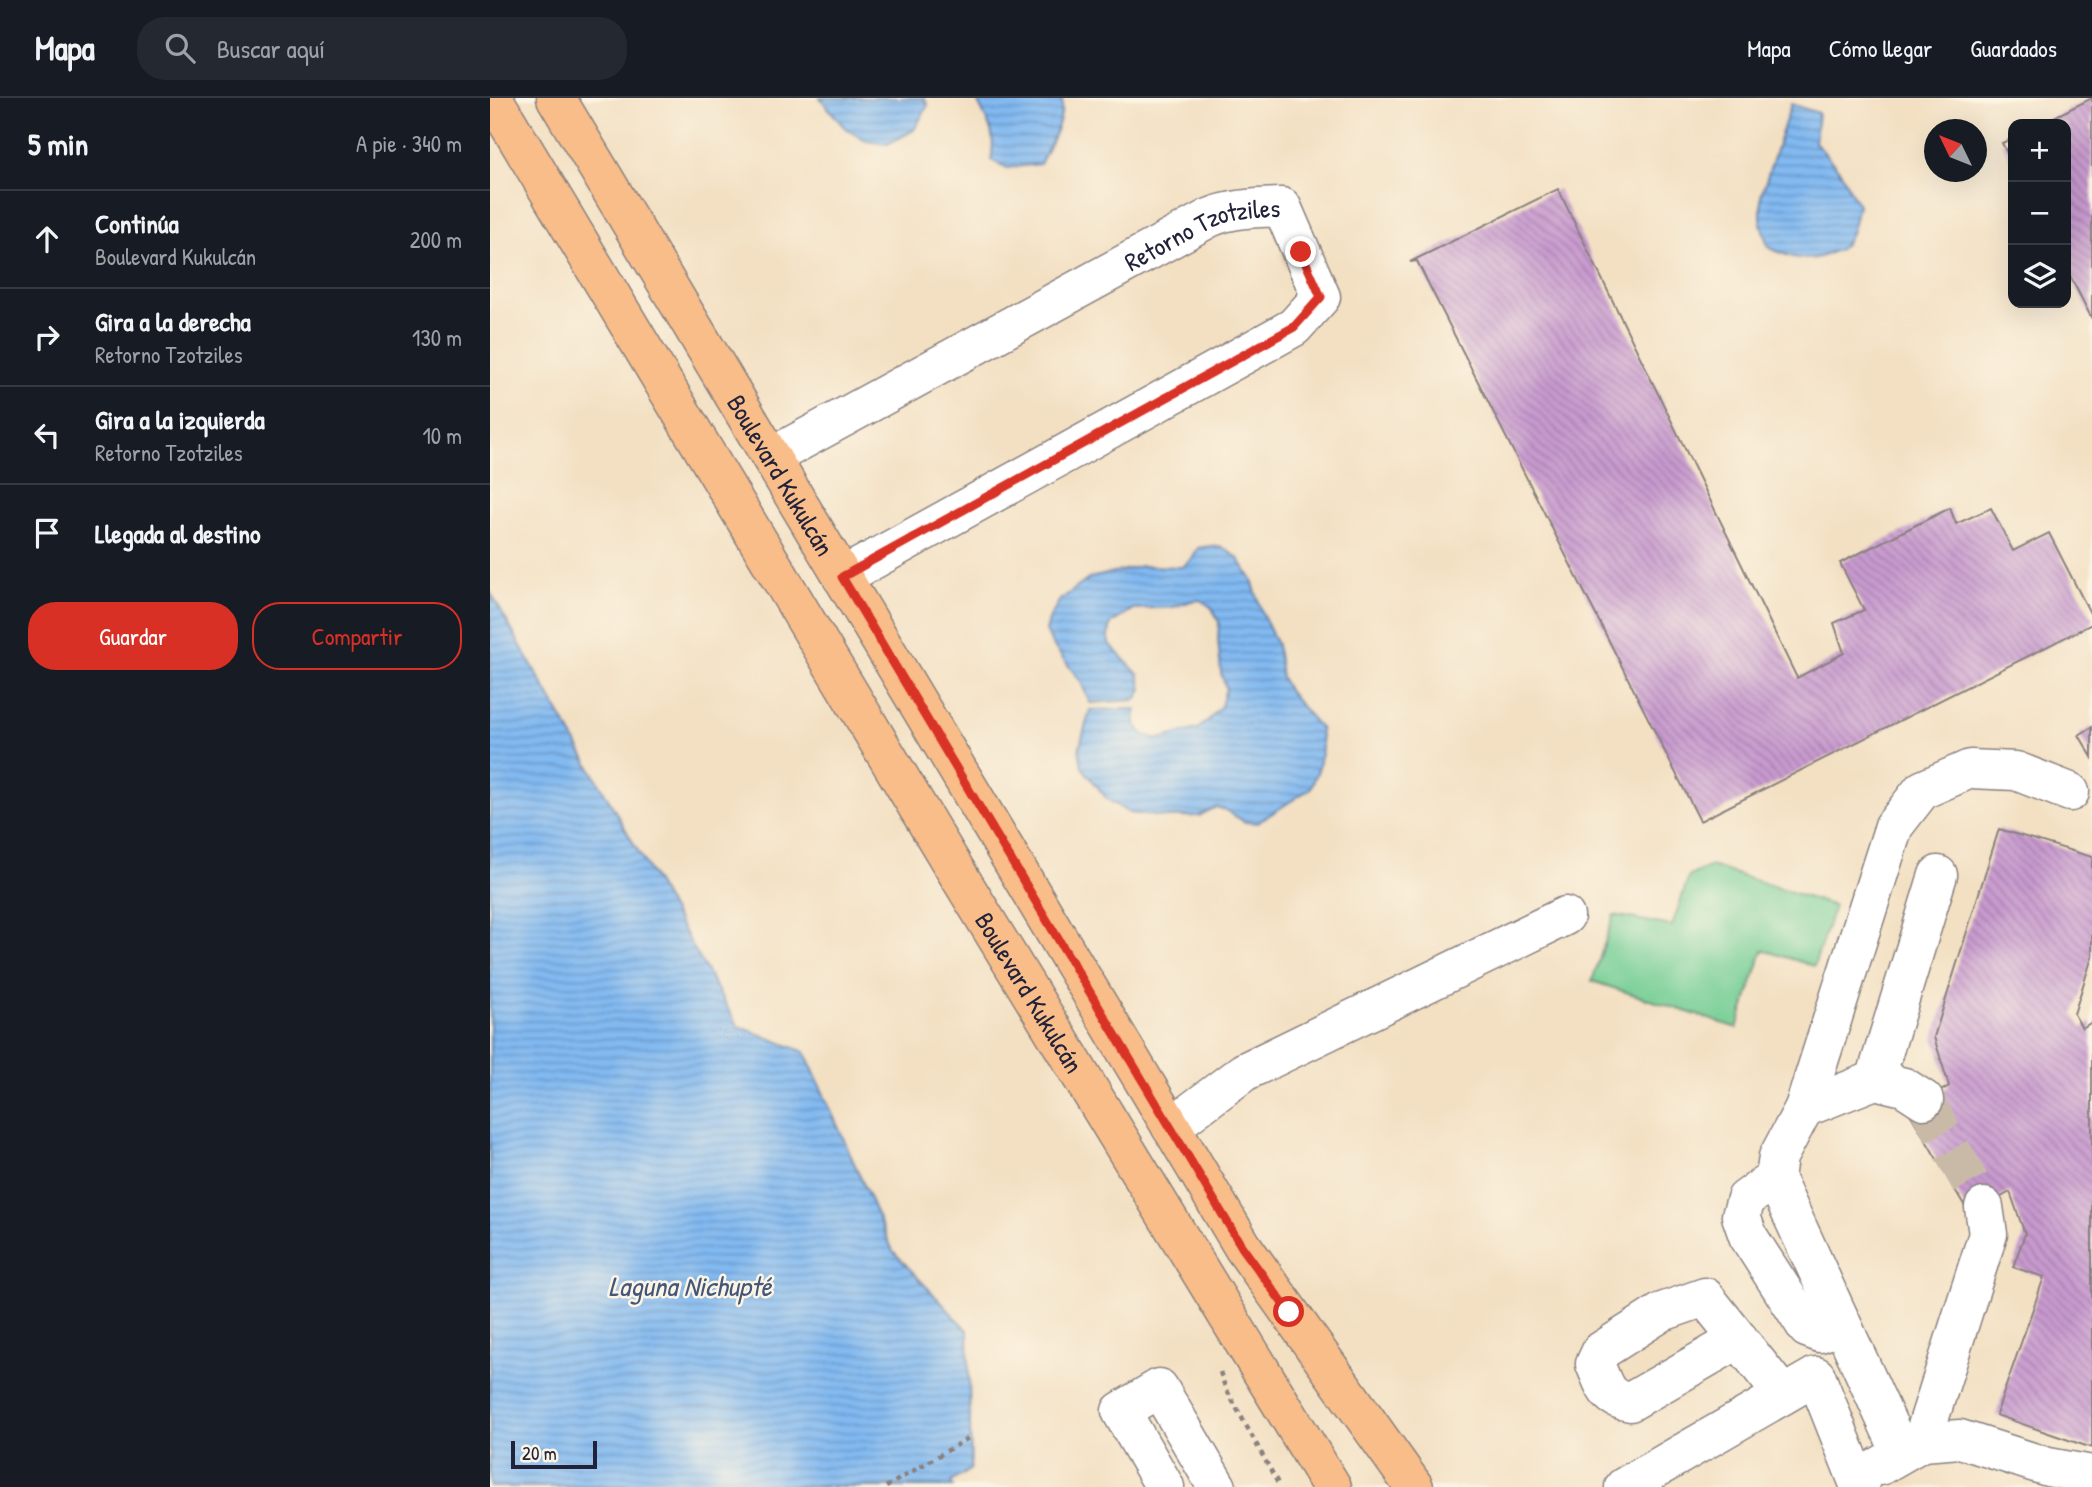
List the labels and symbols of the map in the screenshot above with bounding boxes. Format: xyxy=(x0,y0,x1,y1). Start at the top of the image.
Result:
north arrow xyxy=(1924,119,1987,182)
street label: Retorno Tzotziles xyxy=(1118,190,1281,279)
route end xyxy=(1285,236,1316,267)
street label: Boulevard Kukulcán xyxy=(719,388,843,562)
street label: Boulevard Kukulcán xyxy=(967,905,1092,1079)
water label: Laguna Nichupté xyxy=(609,1267,773,1305)
route start xyxy=(1273,1296,1304,1327)
scale bar xyxy=(511,1438,597,1470)

